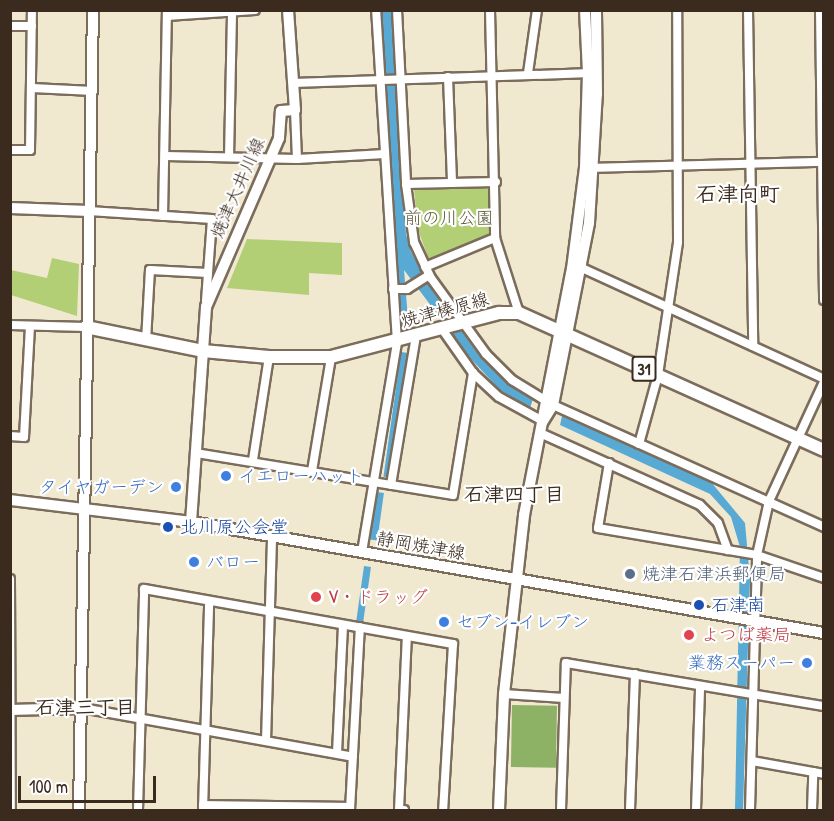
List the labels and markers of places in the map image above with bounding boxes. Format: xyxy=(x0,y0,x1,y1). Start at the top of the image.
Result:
place label: イエローハット xyxy=(238,465,364,487)
marker: イエローハット xyxy=(219,469,233,483)
place label: タイヤガーデン xyxy=(38,476,164,498)
marker: タイヤガーデン xyxy=(169,480,183,494)
place label: 北川原公会堂 xyxy=(180,516,288,538)
marker: 北川原公会堂 xyxy=(161,520,175,534)
place label: バロー xyxy=(206,551,260,573)
marker: バロー xyxy=(187,555,201,569)
place label: 焼津石津浜郵便局 xyxy=(642,563,786,585)
marker: 焼津石津浜郵便局 xyxy=(623,567,637,581)
place label: V・ドラッグ xyxy=(328,586,428,608)
marker: V・ドラッグ xyxy=(309,590,323,604)
place label: 石津南 xyxy=(711,594,765,616)
marker: 石津南 xyxy=(692,598,706,612)
place label: セブン-イレブン xyxy=(456,611,589,633)
marker: セブン-イレブン xyxy=(437,615,451,629)
place label: よつば薬局 xyxy=(701,624,791,646)
marker: よつば薬局 xyxy=(682,628,696,642)
place label: 業務スーパー xyxy=(688,652,795,674)
marker: 業務スーパー xyxy=(800,656,814,670)

